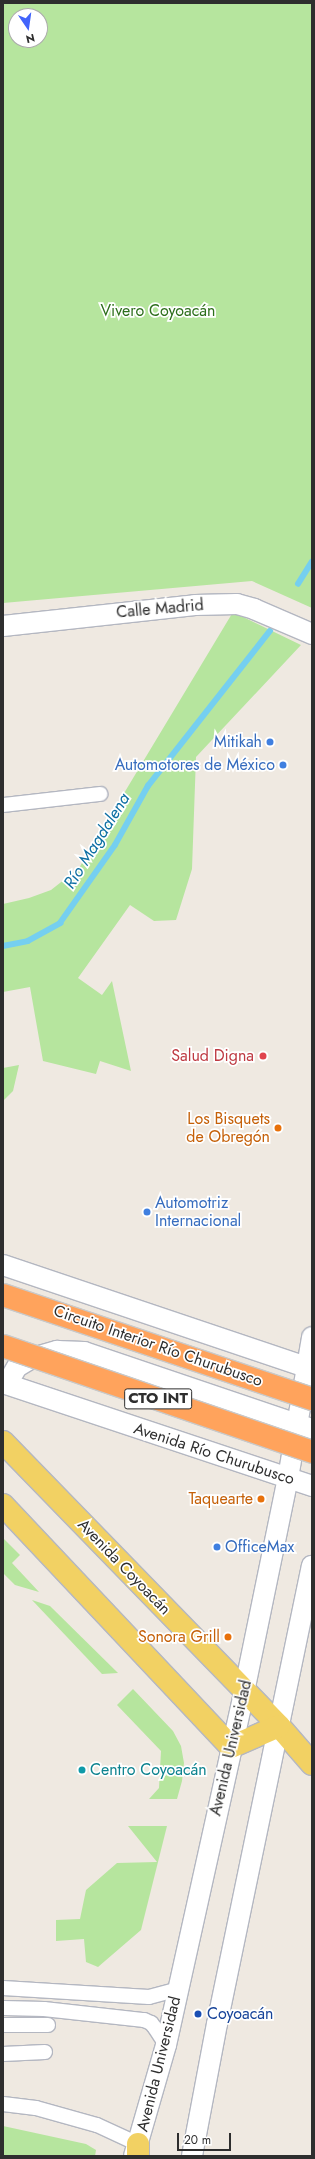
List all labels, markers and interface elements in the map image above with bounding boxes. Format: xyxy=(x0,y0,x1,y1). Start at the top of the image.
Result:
north arrow xyxy=(8,8,48,48)
text: N xyxy=(24,30,37,47)
park label: Vivero Coyoacán xyxy=(100,301,216,321)
street label: Calle Madrid xyxy=(116,596,204,622)
place label: Mitikah xyxy=(214,732,262,752)
marker: Mitikah xyxy=(265,737,275,747)
place label: Automotores de México xyxy=(115,755,275,775)
marker: Automotores de México xyxy=(278,760,288,770)
water label: Río Magdalena xyxy=(59,789,135,893)
place label: Salud Digna xyxy=(171,1046,254,1066)
marker: Salud Digna xyxy=(257,1050,269,1062)
place label: Los Bisquets de Obregón xyxy=(186,1109,270,1147)
marker: Los Bisquets de Obregón xyxy=(273,1123,283,1133)
place label: Automotriz Internacional xyxy=(155,1193,241,1231)
marker: Automotriz Internacional xyxy=(142,1207,152,1217)
street label: Circuito Interior Río Churubusco xyxy=(51,1301,265,1391)
road number: CTO INT xyxy=(124,1386,192,1412)
street label: Avenida Río Churubusco xyxy=(131,1419,297,1489)
place label: Taquearte xyxy=(188,1489,253,1509)
marker: Taquearte xyxy=(256,1494,266,1504)
street label: Avenida Coyoacán xyxy=(74,1515,174,1619)
place label: OfficeMax xyxy=(225,1537,294,1557)
marker: OfficeMax xyxy=(212,1542,222,1552)
place label: Sonora Grill xyxy=(138,1627,220,1647)
marker: Sonora Grill xyxy=(223,1632,233,1642)
street label: Avenida Universidad xyxy=(206,1678,256,1818)
place label: Centro Coyoacán xyxy=(90,1760,207,1780)
marker: Centro Coyoacán xyxy=(77,1765,87,1775)
street label: Avenida Universidad xyxy=(133,1994,185,2134)
place label: Coyoacán xyxy=(207,2004,273,2024)
marker: Coyoacán xyxy=(192,2008,204,2020)
scale bar xyxy=(179,2125,233,2151)
text: 20 m xyxy=(184,2131,211,2149)

